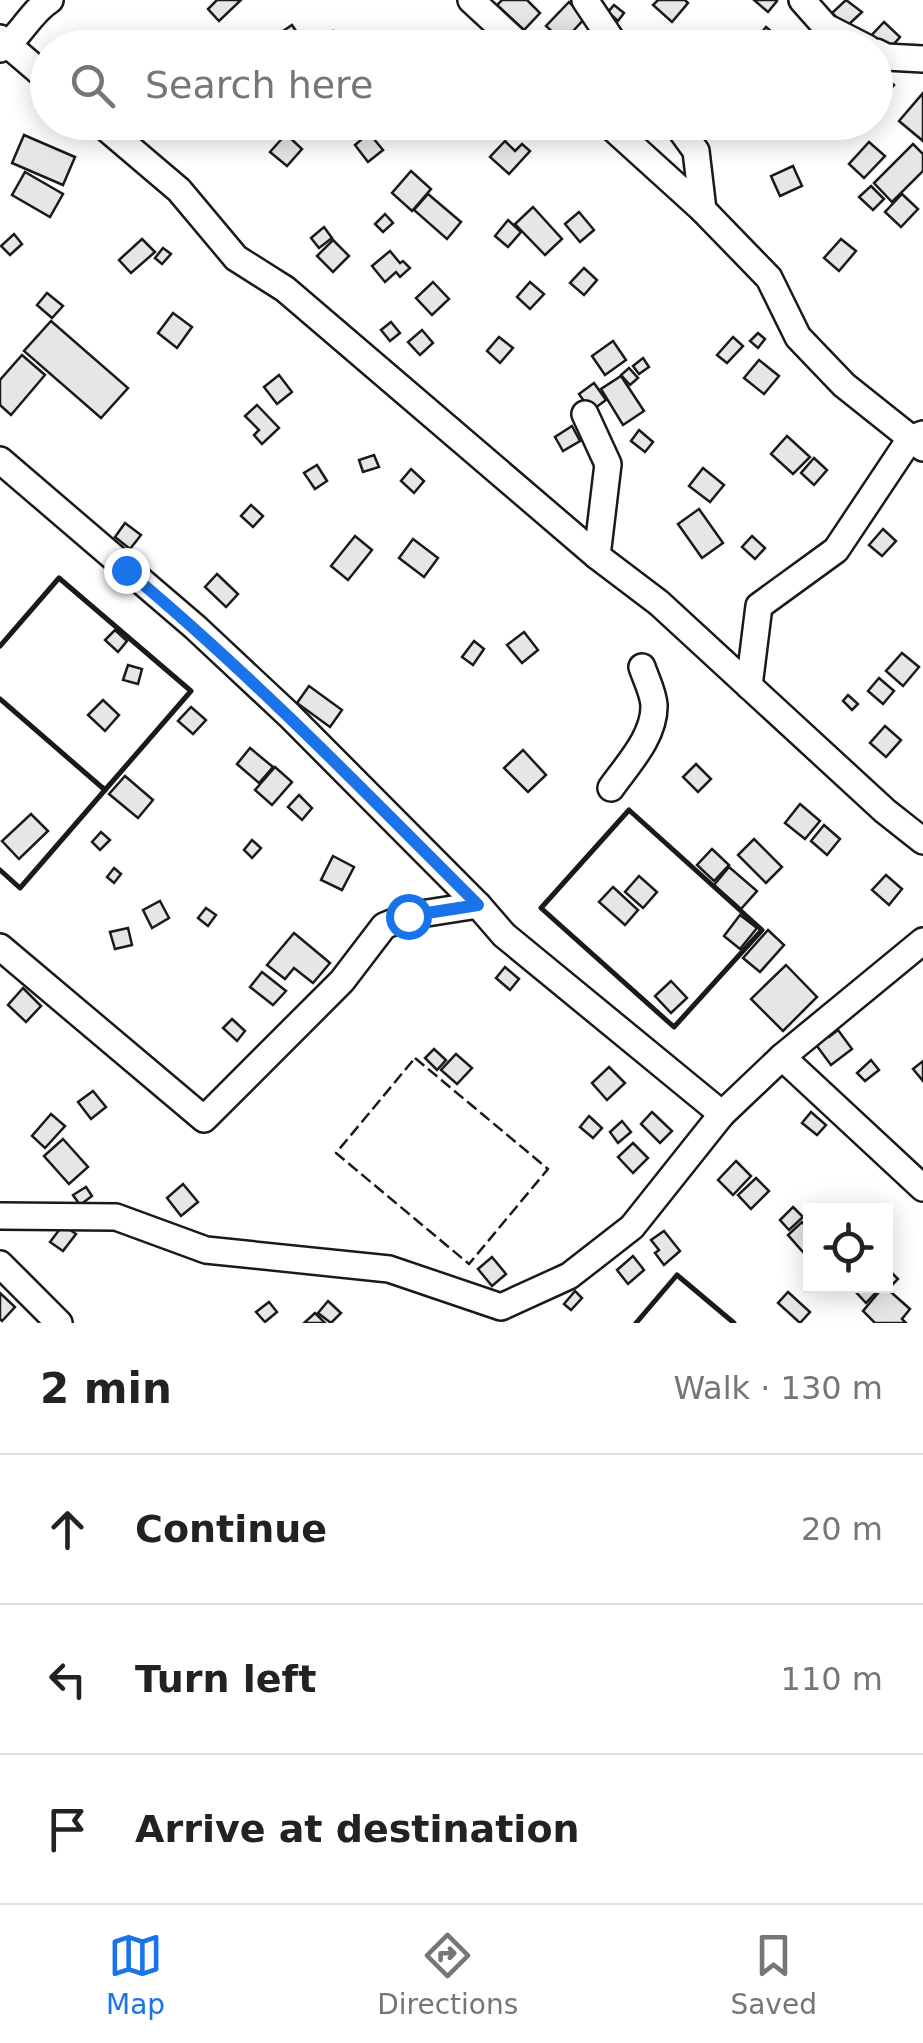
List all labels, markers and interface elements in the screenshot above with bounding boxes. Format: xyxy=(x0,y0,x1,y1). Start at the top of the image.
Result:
search box xyxy=(30,30,893,140)
icon: search xyxy=(65,58,120,113)
text: Search here xyxy=(145,63,373,107)
route end xyxy=(104,548,150,594)
route start xyxy=(386,894,432,940)
map controls xyxy=(803,1203,893,1293)
button: locate xyxy=(803,1203,893,1293)
text: 2 min xyxy=(40,1364,172,1413)
text: Walk · 130 m xyxy=(673,1369,883,1407)
icon: ahead xyxy=(40,1502,95,1557)
text: Continue xyxy=(135,1507,327,1551)
text: 20 m xyxy=(801,1510,883,1548)
icon: left xyxy=(40,1652,95,1707)
text: Turn left xyxy=(135,1657,316,1701)
text: 110 m xyxy=(781,1660,883,1698)
icon: arrive xyxy=(40,1802,95,1857)
text: Arrive at destination xyxy=(135,1807,580,1851)
tab: Map xyxy=(106,1928,165,2021)
tab: Directions xyxy=(377,1928,518,2021)
tab: Saved xyxy=(730,1928,817,2021)

